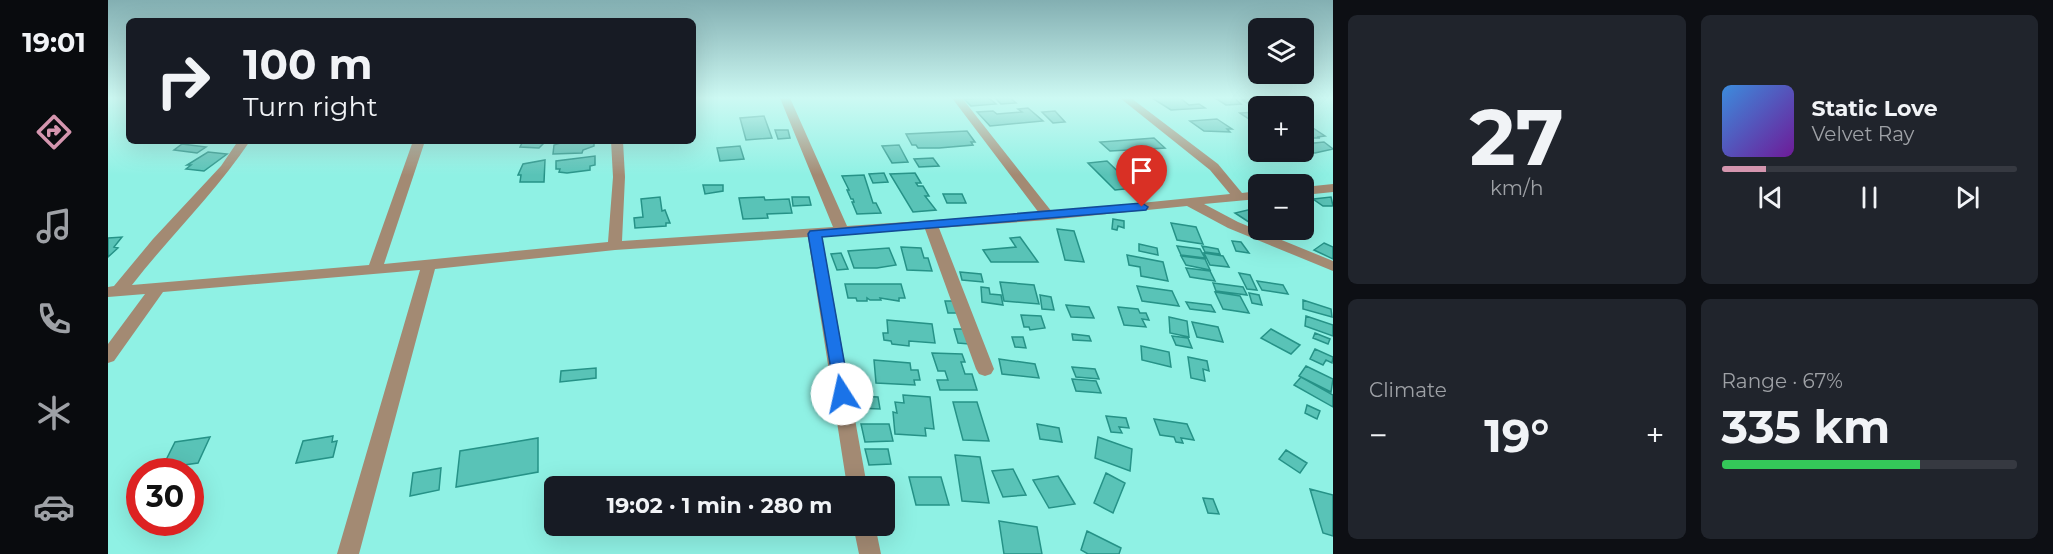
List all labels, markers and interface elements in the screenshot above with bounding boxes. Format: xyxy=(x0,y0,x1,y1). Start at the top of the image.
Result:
map controls xyxy=(1248,18,1314,240)
button: layers xyxy=(1248,18,1314,84)
text: 19:01 xyxy=(22,26,86,59)
text: 100 m xyxy=(243,38,372,90)
icon: right xyxy=(144,42,222,120)
text: 27 xyxy=(1470,89,1564,185)
text: Turn right xyxy=(243,90,378,123)
text: Static Love xyxy=(1812,95,1938,122)
button: + xyxy=(1248,96,1314,162)
icon: directions xyxy=(33,111,75,153)
text: Velvet Ray xyxy=(1812,122,1914,146)
pin xyxy=(1116,145,1167,207)
icon: arrive xyxy=(1125,154,1158,187)
button: − xyxy=(1248,174,1314,240)
text: km/h xyxy=(1490,176,1543,200)
icon: previous xyxy=(1754,181,1787,214)
icon: pause xyxy=(1853,181,1886,214)
icon: next xyxy=(1951,181,1984,214)
icon: music xyxy=(33,205,75,247)
icon: phone xyxy=(33,298,75,340)
position arrow xyxy=(810,362,874,426)
text: Range · 67% xyxy=(1722,369,1843,393)
text: Climate xyxy=(1369,378,1447,402)
icon: climate xyxy=(33,392,75,434)
text: 335 km xyxy=(1722,399,1890,454)
text: 19° xyxy=(1484,408,1549,463)
text: − xyxy=(1369,415,1388,455)
text: + xyxy=(1646,415,1665,455)
speed limit sign: 30 xyxy=(126,458,204,536)
icon: car xyxy=(33,486,75,528)
text: 19:02 · 1 min · 280 m xyxy=(607,492,832,519)

